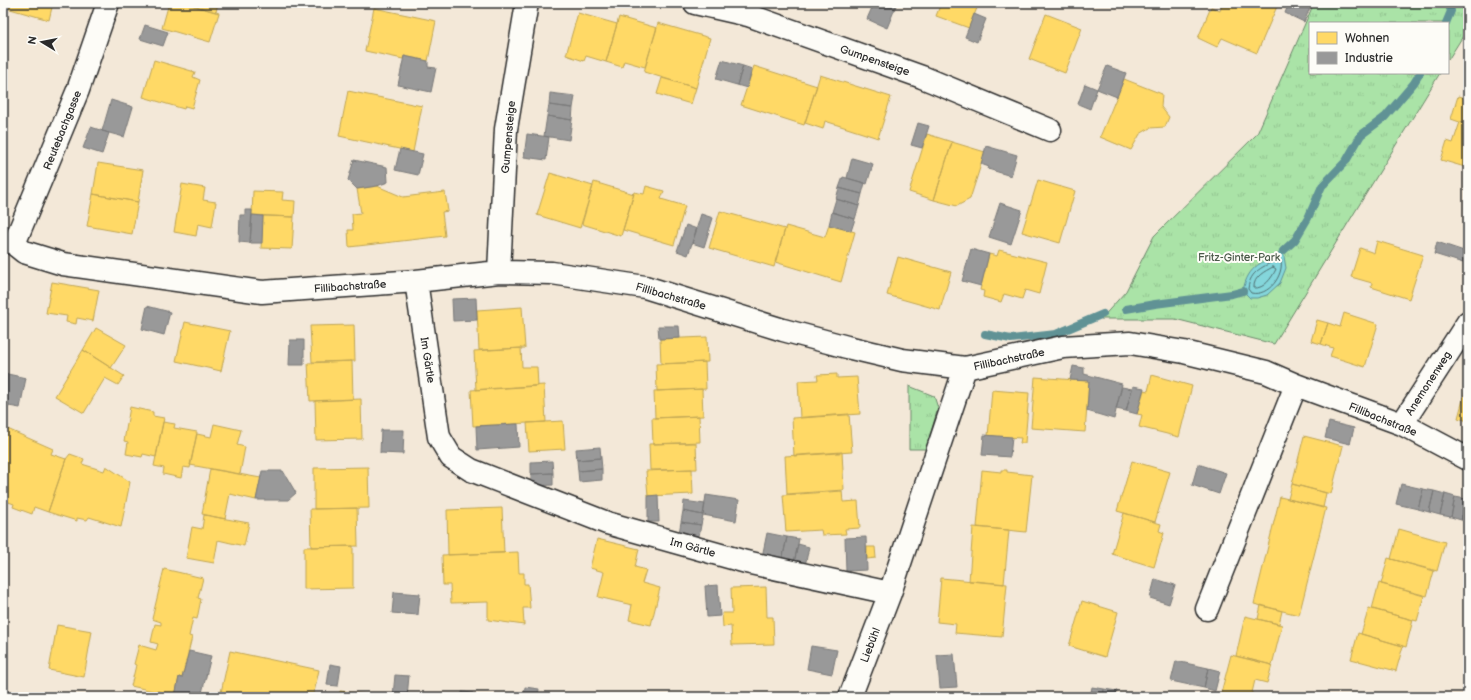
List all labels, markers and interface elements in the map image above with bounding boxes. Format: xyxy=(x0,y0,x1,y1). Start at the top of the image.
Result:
north arrow xyxy=(22,22,62,62)
legend xyxy=(1309,22,1449,74)
text: Wohnen xyxy=(1345,31,1390,46)
text: N xyxy=(26,35,40,46)
street label: Gumpensteige xyxy=(838,42,912,79)
text: Industrie xyxy=(1345,51,1393,66)
street label: Reutebachgasse xyxy=(41,88,84,172)
street label: Gumpensteige xyxy=(499,100,518,174)
park label: Fritz-Ginter-Park xyxy=(1198,251,1281,264)
street label: Fillibachstraße xyxy=(313,277,387,296)
street label: Fillibachstraße xyxy=(634,280,708,313)
street label: Im Gärtle xyxy=(417,336,438,384)
street label: Fillibachstraße xyxy=(972,346,1046,373)
street label: Anemonenweg xyxy=(1403,349,1454,418)
street label: Fillibachstraße xyxy=(1347,400,1419,439)
street label: Im Gärtle xyxy=(669,535,717,560)
street label: Liebühl xyxy=(858,626,883,664)

